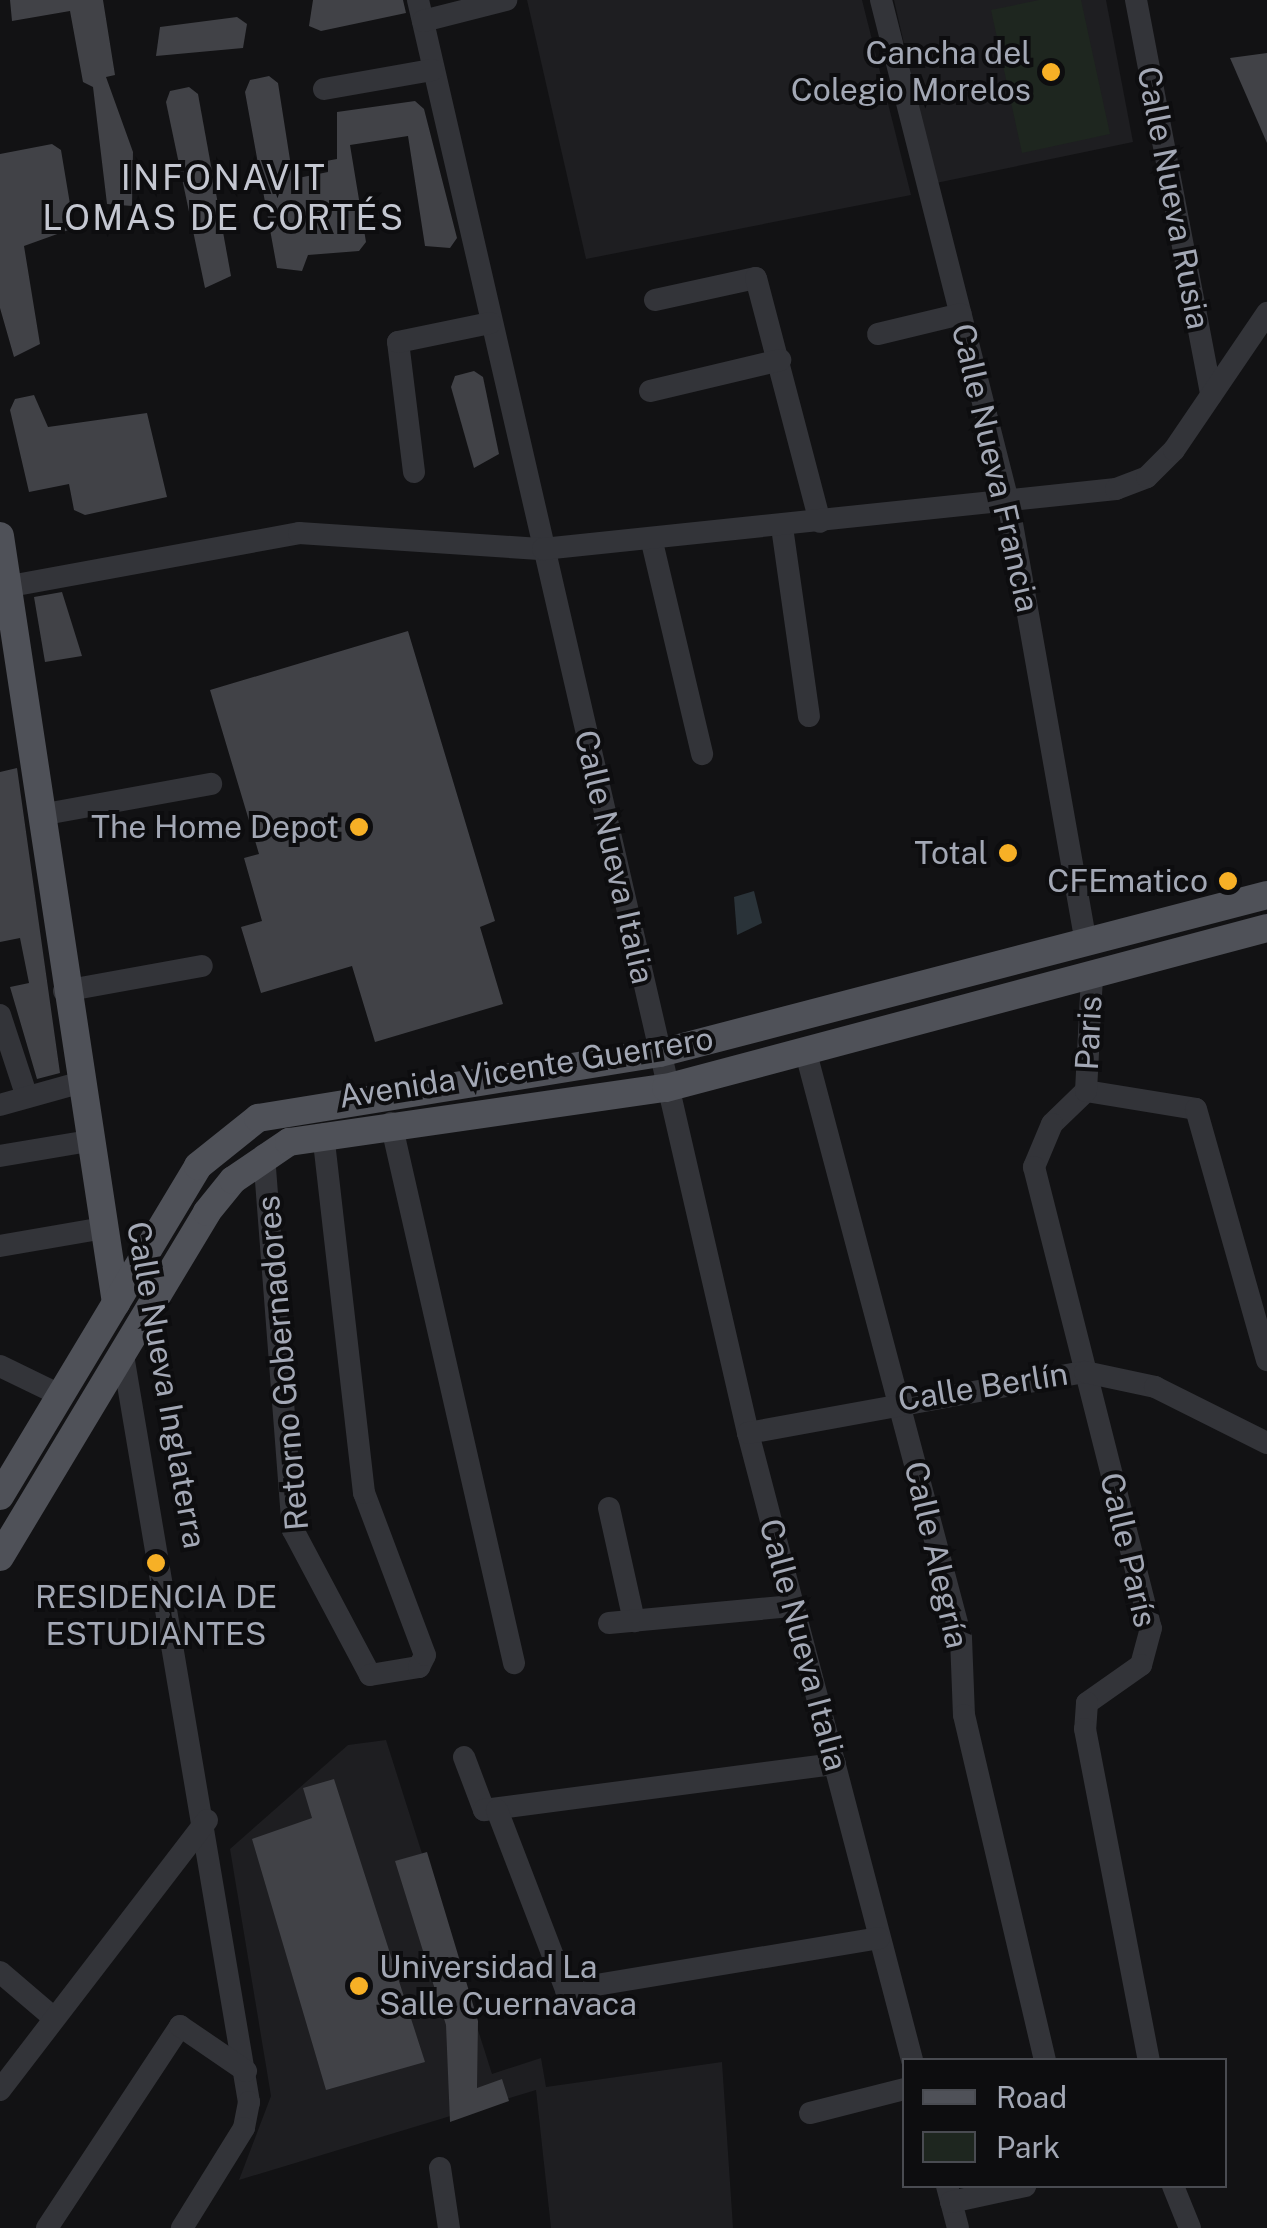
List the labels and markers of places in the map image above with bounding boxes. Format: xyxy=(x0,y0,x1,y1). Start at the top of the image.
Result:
place label: Cancha del Colegio Morelos xyxy=(791,35,1031,110)
marker: Cancha del Colegio Morelos xyxy=(1040,61,1062,83)
place label: The Home Depot xyxy=(91,808,339,846)
marker: The Home Depot xyxy=(348,816,370,838)
place label: Total xyxy=(914,834,988,872)
marker: Total xyxy=(997,842,1019,864)
place label: CFEmatico xyxy=(1047,862,1208,900)
marker: CFEmatico xyxy=(1217,870,1239,892)
marker: RESIDENCIA DE ESTUDIANTES xyxy=(145,1552,167,1574)
place label: RESIDENCIA DE ESTUDIANTES xyxy=(35,1579,277,1654)
place label: Universidad La Salle Cuernavaca xyxy=(379,1949,637,2024)
marker: Universidad La Salle Cuernavaca xyxy=(348,1975,370,1997)

